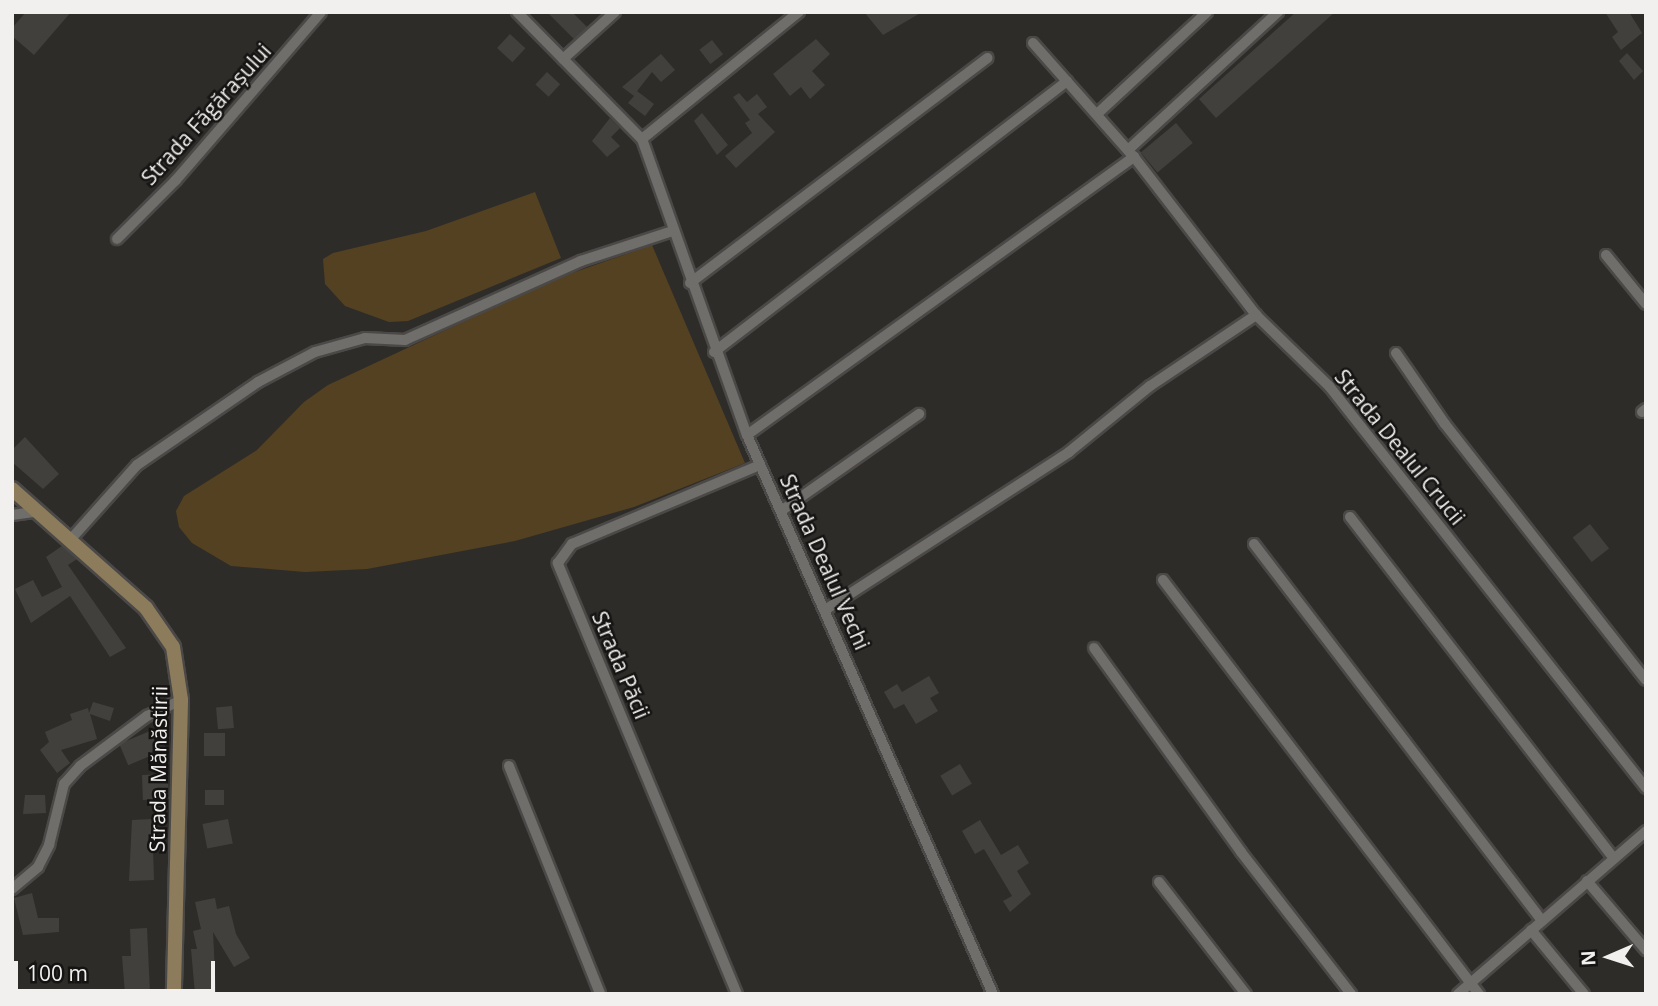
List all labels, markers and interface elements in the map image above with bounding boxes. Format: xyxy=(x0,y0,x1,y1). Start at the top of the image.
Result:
street label: Strada Făgărașului xyxy=(136,38,276,190)
street label: Strada Dealul Crucii xyxy=(1330,364,1470,530)
street label: Strada Dealul Vechi xyxy=(775,470,875,654)
street label: Strada Păcii xyxy=(587,608,655,722)
street label: Strada Mănăstirii xyxy=(144,686,172,852)
north arrow xyxy=(1574,922,1644,992)
scale bar xyxy=(18,946,219,990)
text: N xyxy=(1575,950,1601,967)
text: 100 m xyxy=(27,959,88,987)

